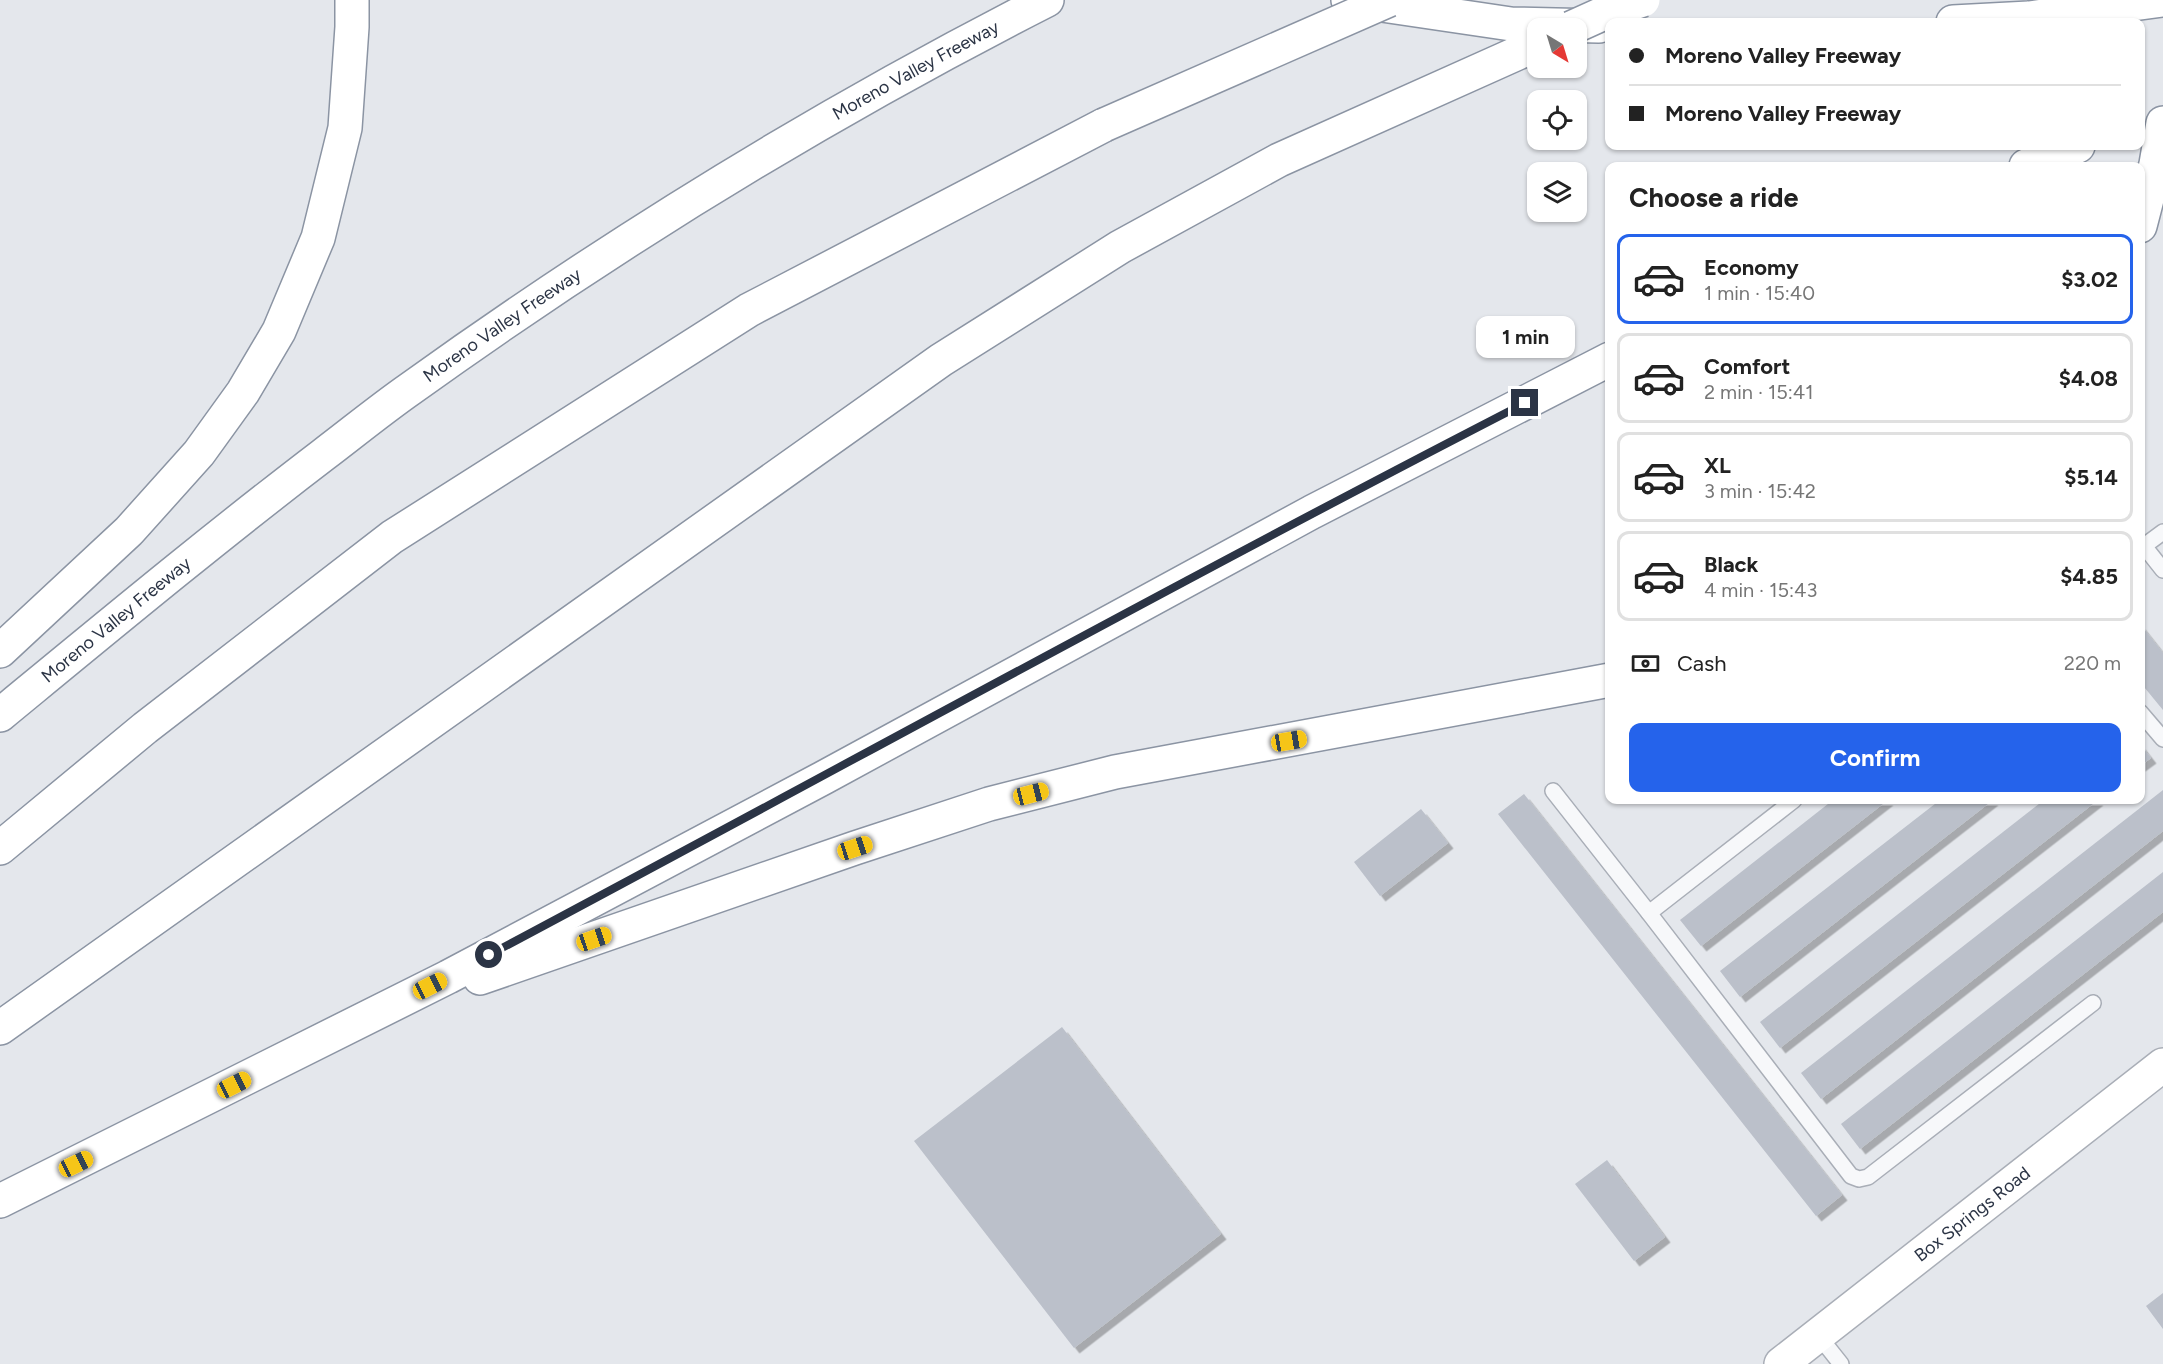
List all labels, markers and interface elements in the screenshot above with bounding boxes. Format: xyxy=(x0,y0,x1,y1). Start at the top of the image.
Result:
street label: Moreno Valley Freeway xyxy=(829,16,1003,125)
north arrow xyxy=(1527,18,1587,78)
map controls xyxy=(1527,18,1587,222)
text: Moreno Valley Freeway xyxy=(1665,42,1901,69)
button: locate xyxy=(1527,90,1587,150)
text: Moreno Valley Freeway xyxy=(1665,100,1901,127)
button: layers xyxy=(1527,162,1587,222)
text: Choose a ride xyxy=(1629,181,1798,214)
icon: car xyxy=(1632,252,1686,306)
text: Economy xyxy=(1704,254,1799,281)
street label: Moreno Valley Freeway xyxy=(419,263,586,387)
text: $3.02 xyxy=(2061,266,2118,293)
text: 1 min · 15:40 xyxy=(1704,281,1815,305)
callout: 1 min xyxy=(1476,316,1574,358)
text: 1 min xyxy=(1502,325,1549,349)
icon: car xyxy=(1632,351,1686,405)
text: Comfort xyxy=(1704,353,1790,380)
text: $4.08 xyxy=(2059,365,2118,392)
text: 2 min · 15:41 xyxy=(1704,380,1813,404)
route end xyxy=(1511,389,1538,416)
icon: car xyxy=(1632,450,1686,504)
text: XL xyxy=(1704,452,1731,479)
text: $5.14 xyxy=(2064,464,2118,491)
text: 3 min · 15:42 xyxy=(1704,479,1816,503)
icon: car xyxy=(1632,549,1686,603)
text: Black xyxy=(1704,551,1758,578)
street label: Moreno Valley Freeway xyxy=(37,552,196,687)
text: $4.85 xyxy=(2060,563,2118,590)
text: 4 min · 15:43 xyxy=(1704,578,1817,602)
icon: cash xyxy=(1629,647,1662,680)
text: Cash xyxy=(1677,650,1727,677)
text: 220 m xyxy=(2064,651,2121,675)
button: Confirm xyxy=(1629,723,2121,792)
car xyxy=(1270,729,1308,753)
car xyxy=(1011,781,1051,807)
car xyxy=(835,834,875,862)
car xyxy=(574,925,614,953)
route start xyxy=(475,941,502,968)
car xyxy=(410,970,450,1002)
car xyxy=(214,1069,254,1101)
car xyxy=(56,1148,96,1180)
street label: Box Springs Road xyxy=(1910,1162,2035,1266)

